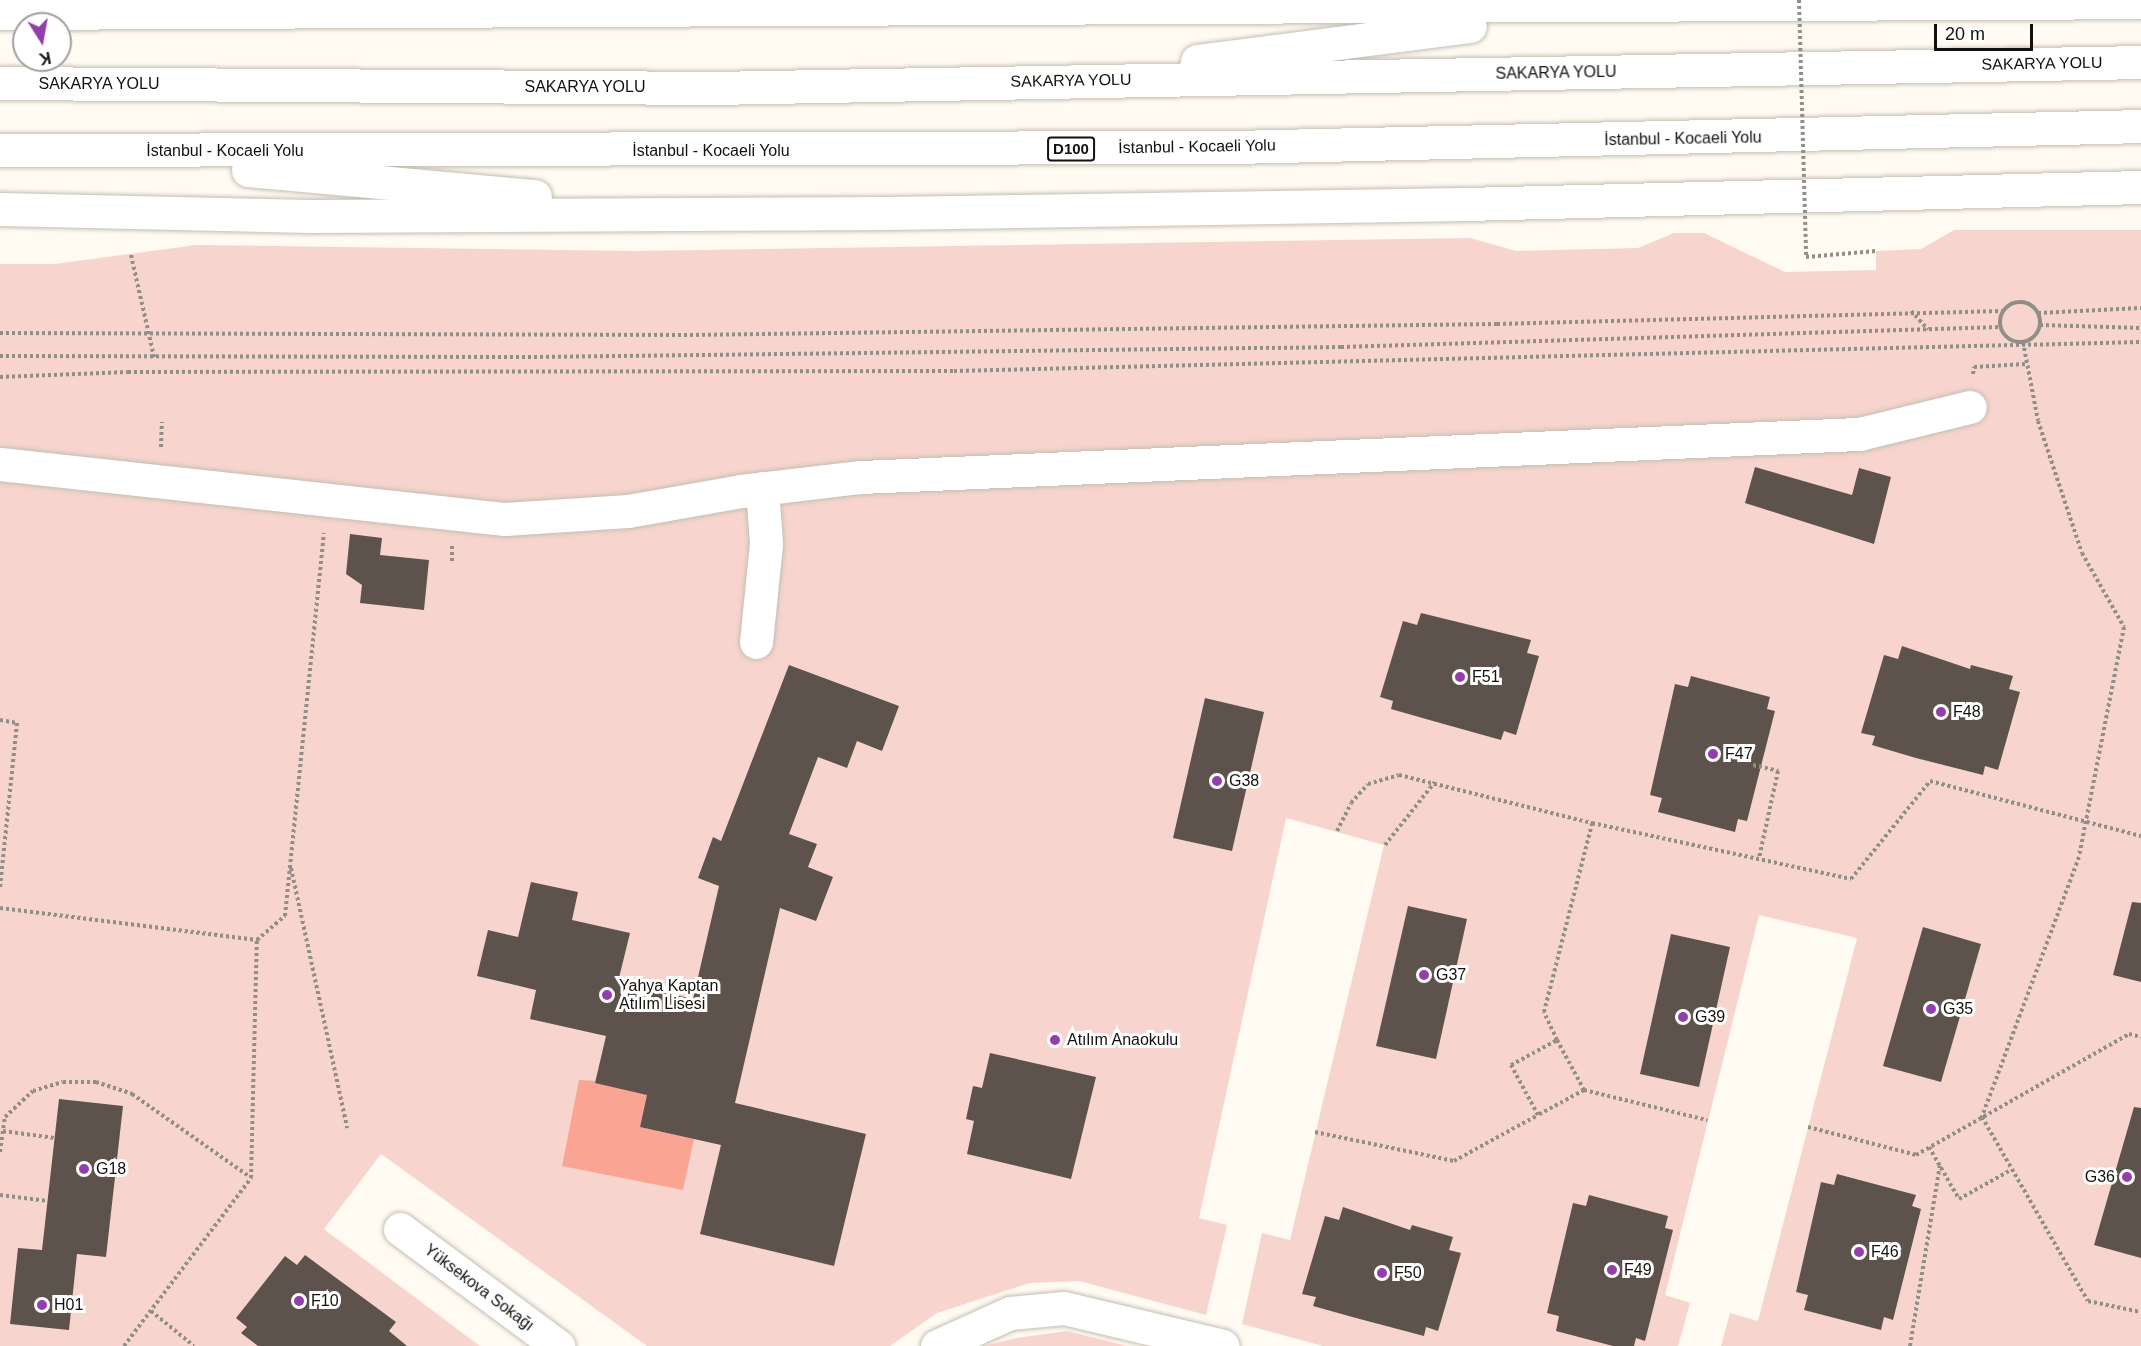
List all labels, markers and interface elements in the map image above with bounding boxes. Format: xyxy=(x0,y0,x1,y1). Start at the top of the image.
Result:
north arrow xyxy=(12,12,72,72)
scale bar xyxy=(1937,12,2036,50)
text: 20 m xyxy=(1945,24,1985,44)
text: K xyxy=(38,49,52,68)
street label: SAKARYA YOLU xyxy=(1981,53,2103,75)
street label: SAKARYA YOLU xyxy=(1495,62,1617,84)
street label: SAKARYA YOLU xyxy=(1010,70,1132,92)
street label: SAKARYA YOLU xyxy=(38,74,160,94)
street label: SAKARYA YOLU xyxy=(524,77,646,97)
street label: İstanbul - Kocaeli Yolu xyxy=(1604,128,1762,150)
street label: İstanbul - Kocaeli Yolu xyxy=(1118,136,1276,158)
road number: D100 xyxy=(1047,137,1095,161)
street label: İstanbul - Kocaeli Yolu xyxy=(146,141,304,161)
street label: İstanbul - Kocaeli Yolu xyxy=(632,141,790,161)
place label: F51 xyxy=(1472,667,1500,687)
marker: F51 xyxy=(1453,670,1467,684)
place label: F48 xyxy=(1953,702,1981,722)
marker: F48 xyxy=(1934,705,1948,719)
place label: F47 xyxy=(1725,744,1753,764)
marker: F47 xyxy=(1706,747,1720,761)
place label: G38 xyxy=(1229,771,1259,791)
marker: G38 xyxy=(1210,774,1224,788)
place label: G37 xyxy=(1436,965,1466,985)
marker: G37 xyxy=(1417,968,1431,982)
place label: Yahya Kaptan Atılım Lisesi xyxy=(619,976,718,1014)
marker: Yahya Kaptan Atılım Lisesi xyxy=(600,988,614,1002)
place label: G35 xyxy=(1943,999,1973,1019)
marker: G35 xyxy=(1924,1002,1938,1016)
place label: G39 xyxy=(1695,1007,1725,1027)
marker: G39 xyxy=(1676,1010,1690,1024)
place label: Atılım Anaokulu xyxy=(1067,1030,1179,1050)
marker: Atılım Anaokulu xyxy=(1048,1033,1062,1047)
place label: G18 xyxy=(96,1159,126,1179)
marker: G18 xyxy=(77,1162,91,1176)
place label: G36 xyxy=(2085,1167,2115,1187)
marker: G36 xyxy=(2120,1170,2134,1184)
street label: Yüksekova Sokağı xyxy=(420,1240,538,1336)
place label: F46 xyxy=(1871,1242,1899,1262)
marker: F46 xyxy=(1852,1245,1866,1259)
place label: F49 xyxy=(1624,1260,1652,1280)
place label: F50 xyxy=(1394,1263,1422,1283)
marker: F49 xyxy=(1605,1263,1619,1277)
marker: F50 xyxy=(1375,1266,1389,1280)
place label: F10 xyxy=(311,1291,339,1311)
marker: F10 xyxy=(292,1294,306,1308)
place label: H01 xyxy=(54,1295,83,1315)
marker: H01 xyxy=(35,1298,49,1312)

